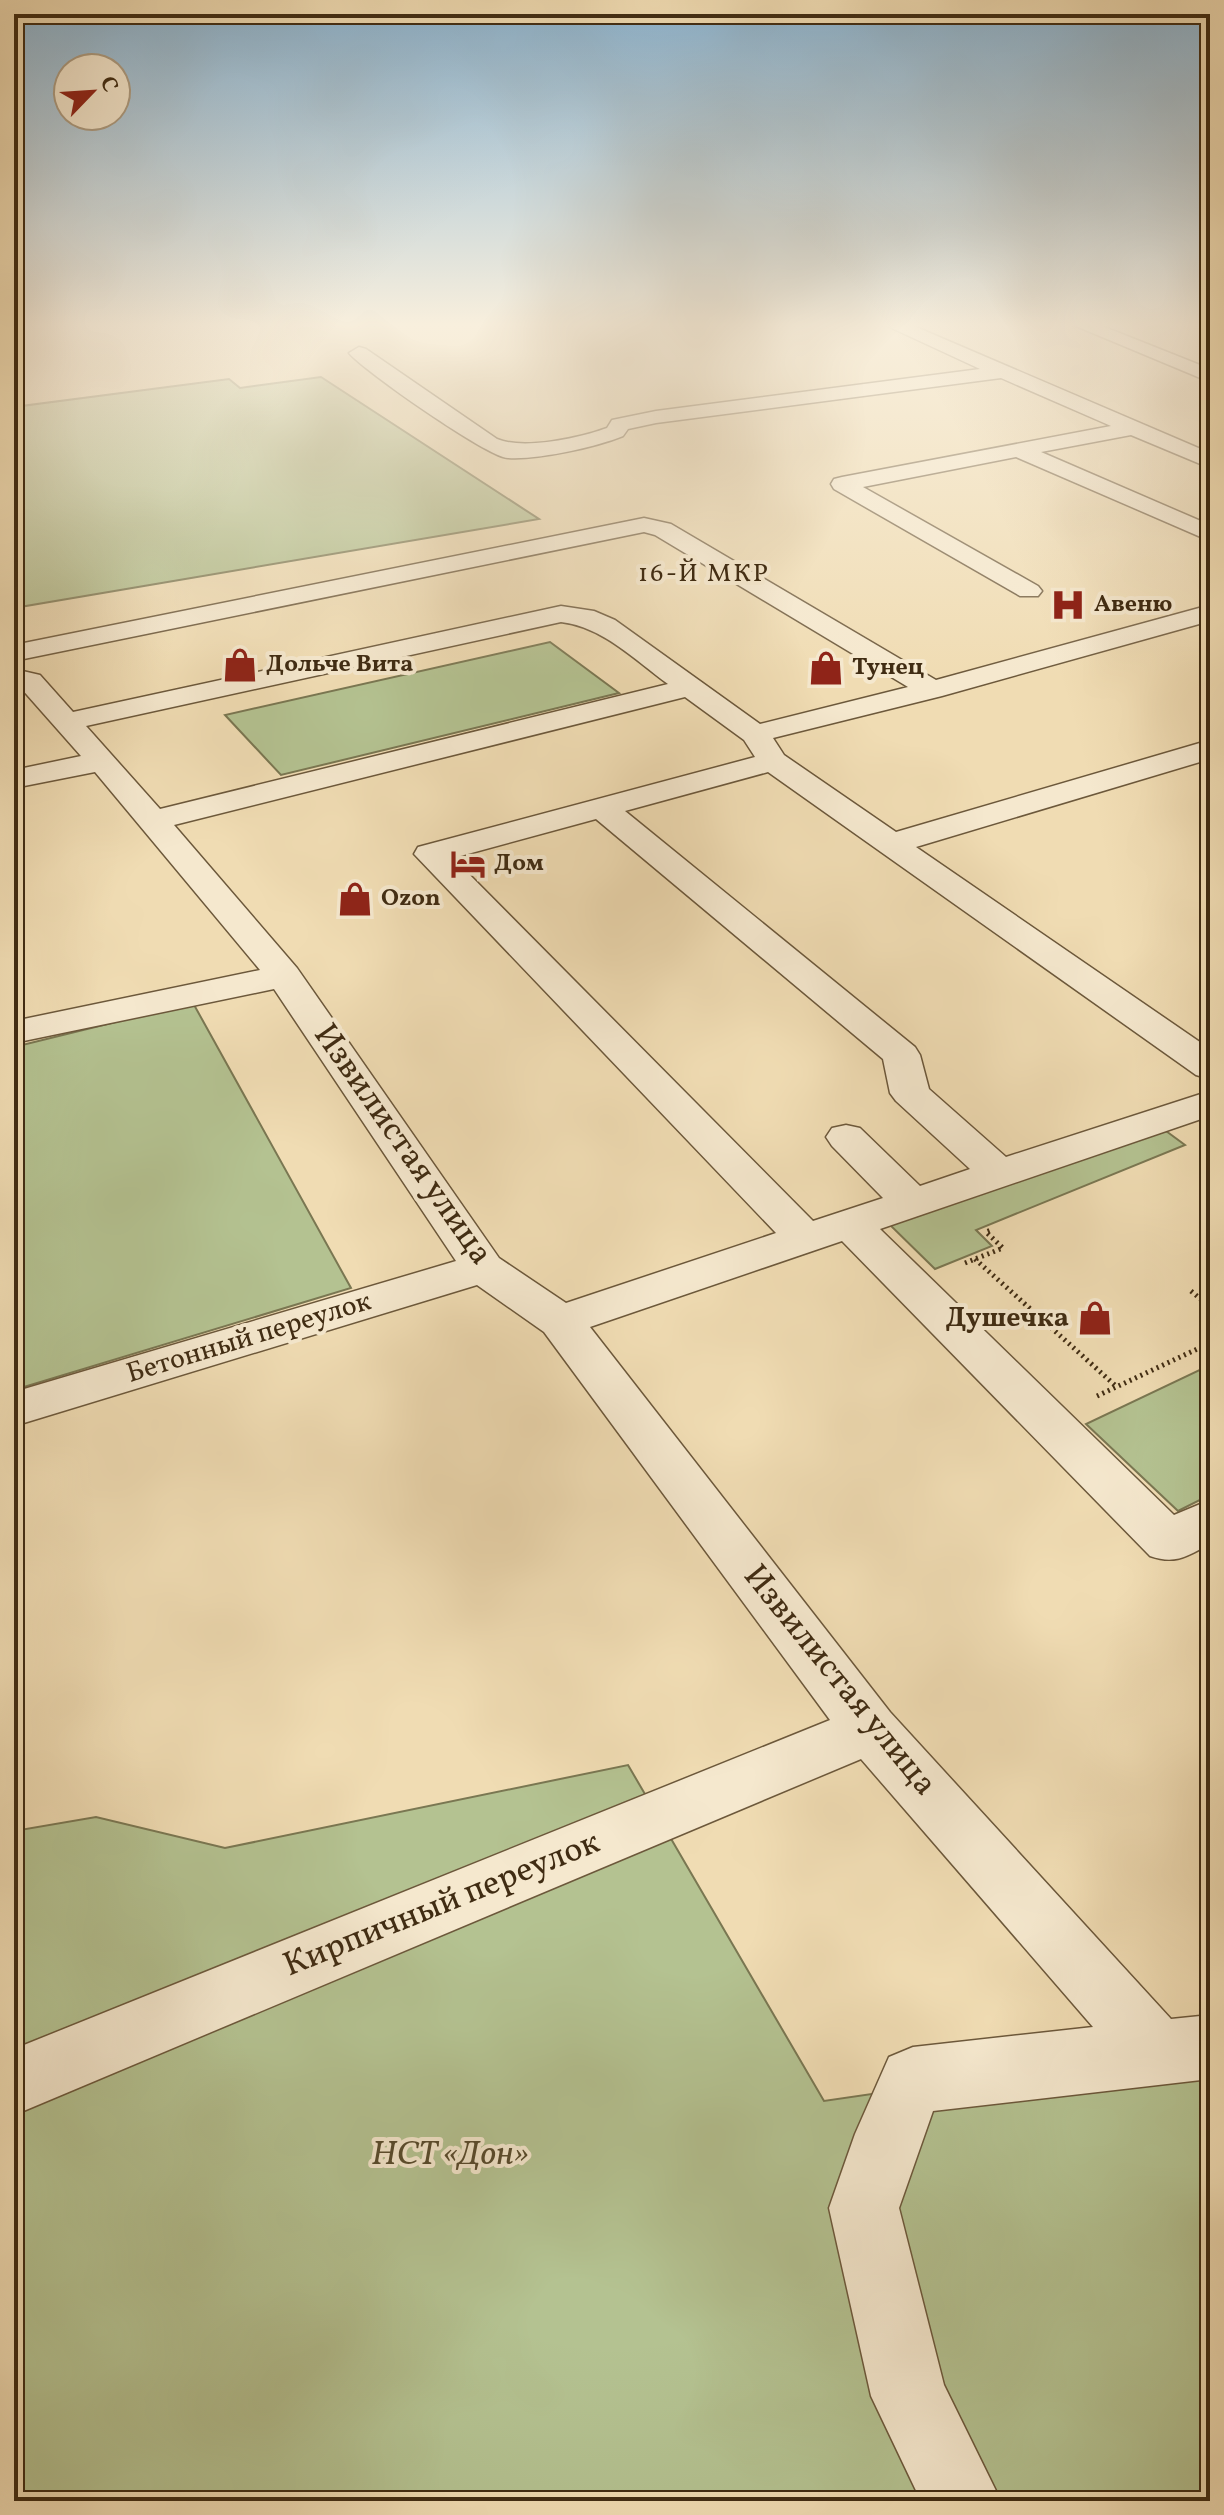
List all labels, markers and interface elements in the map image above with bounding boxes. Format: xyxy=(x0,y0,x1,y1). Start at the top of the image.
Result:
north arrow xyxy=(52,52,132,132)
text: С xyxy=(91,72,125,98)
district label: 16-Й МКР xyxy=(638,556,770,592)
hospital icon: Авеню xyxy=(1049,586,1087,624)
place label: Авеню xyxy=(1094,588,1173,622)
shop icon: Дольче Вита xyxy=(221,646,259,684)
place label: Дольче Вита xyxy=(266,648,413,682)
shop icon: Тунец xyxy=(807,649,845,687)
place label: Тунец xyxy=(852,651,924,685)
hotel icon: Дом xyxy=(449,845,487,883)
place label: Дом xyxy=(494,847,544,881)
shop icon: Ozon xyxy=(336,880,374,918)
place label: Ozon xyxy=(381,882,441,916)
street label: Извилистая улица xyxy=(301,1015,503,1275)
street label: Бетонный переулок xyxy=(122,1282,376,1394)
place label: Душечка xyxy=(946,1299,1069,1338)
shop icon: Душечка xyxy=(1076,1299,1114,1337)
street label: Извилистая улица xyxy=(731,1555,947,1807)
street label: Кирпичный переулок xyxy=(277,1820,607,1990)
park label: НСТ «Дон» xyxy=(371,2132,529,2179)

